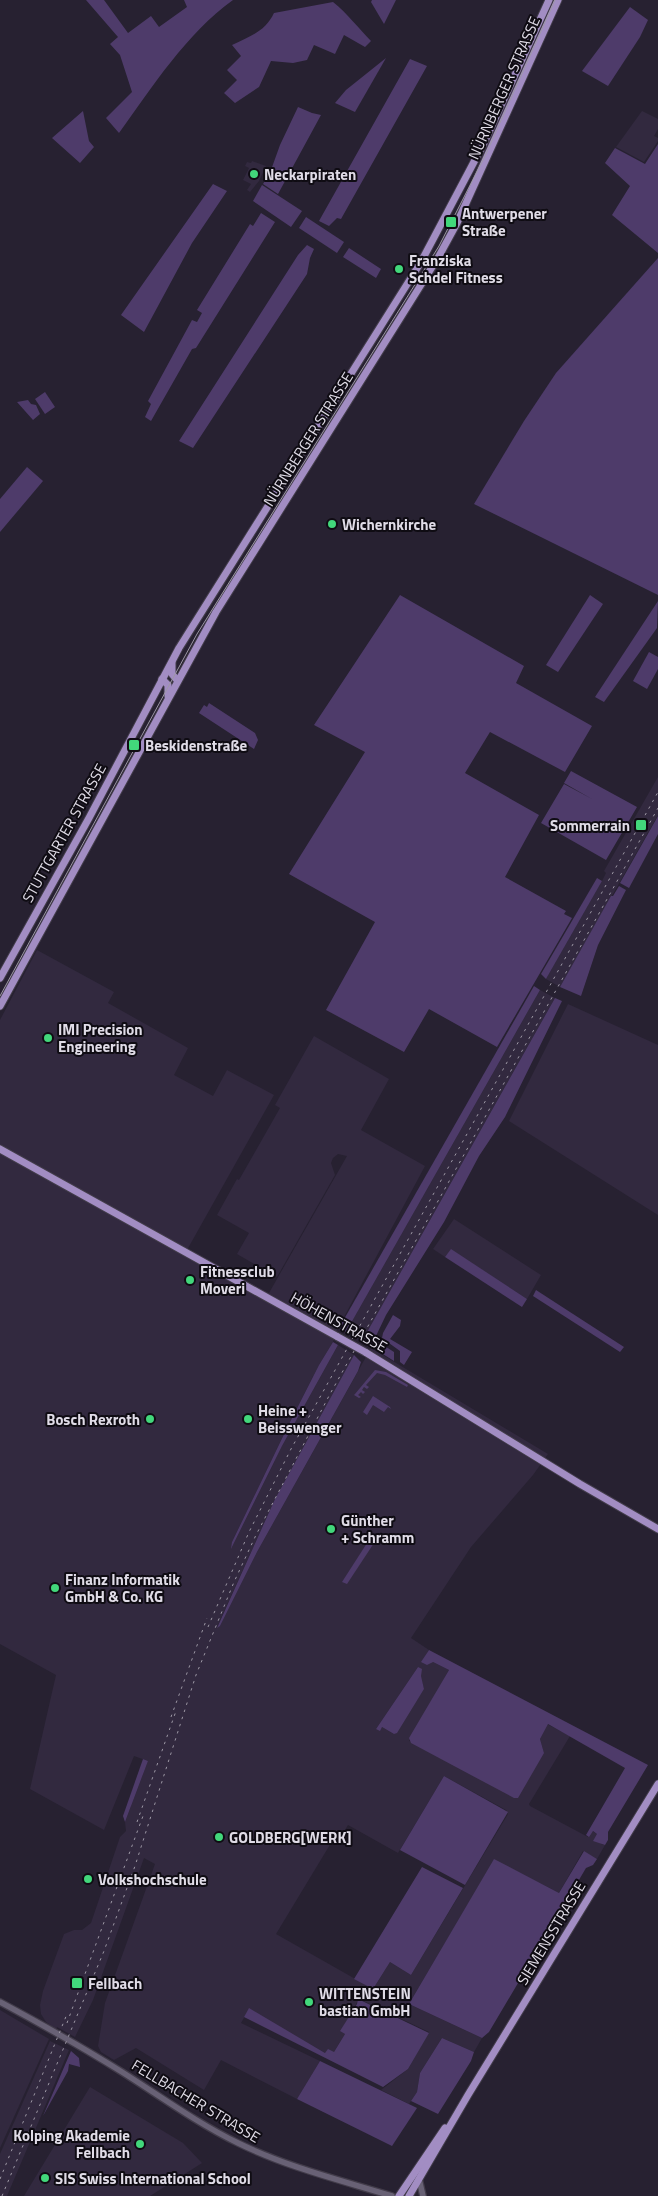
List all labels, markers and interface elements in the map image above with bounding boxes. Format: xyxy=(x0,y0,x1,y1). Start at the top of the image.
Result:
street label: NÜRNBERGER STRASSE xyxy=(462,13,546,163)
place label: Neckarpiraten xyxy=(264,163,356,186)
marker: Neckarpiraten xyxy=(248,168,260,180)
place label: Antwerpener Straße xyxy=(462,202,547,242)
marker: Antwerpener Straße xyxy=(444,215,458,229)
place label: Franziska Schdel Fitness xyxy=(409,249,503,289)
marker: Franziska Schdel Fitness xyxy=(393,263,405,275)
street label: NÜRNBERGER STRASSE xyxy=(257,367,359,511)
place label: Wichernkirche xyxy=(342,513,436,536)
marker: Wichernkirche xyxy=(326,518,338,530)
place label: Beskidenstraße xyxy=(145,734,248,757)
marker: Beskidenstraße xyxy=(127,738,141,752)
street label: STUTTGARTER STRASSE xyxy=(16,759,112,907)
place label: Sommerrain xyxy=(550,814,630,837)
marker: Sommerrain xyxy=(634,818,648,832)
place label: IMI Precision Engineering xyxy=(58,1018,143,1058)
marker: IMI Precision Engineering xyxy=(42,1032,54,1044)
place label: Fitnessclub Moveri xyxy=(200,1260,275,1300)
marker: Fitnessclub Moveri xyxy=(184,1274,196,1286)
street label: HÖHENSTRASSE xyxy=(287,1286,391,1358)
place label: Heine + Beisswenger xyxy=(258,1399,342,1439)
place label: Bosch Rexroth xyxy=(46,1408,140,1431)
marker: Bosch Rexroth xyxy=(144,1413,156,1425)
marker: Heine + Beisswenger xyxy=(242,1413,254,1425)
place label: Günther + Schramm xyxy=(341,1509,414,1549)
marker: Günther + Schramm xyxy=(325,1523,337,1535)
place label: Finanz Informatik GmbH & Co. KG xyxy=(65,1568,180,1608)
marker: Finanz Informatik GmbH & Co. KG xyxy=(49,1582,61,1594)
place label: GOLDBERG[WERK] xyxy=(229,1826,352,1849)
marker: GOLDBERG[WERK] xyxy=(213,1831,225,1843)
place label: Volkshochschule xyxy=(98,1868,207,1891)
marker: Volkshochschule xyxy=(82,1873,94,1885)
street label: SIEMENSSTRASSE xyxy=(511,1877,591,1989)
place label: Fellbach xyxy=(88,1972,142,1995)
marker: Fellbach xyxy=(70,1976,84,1990)
place label: WITTENSTEIN bastian GmbH xyxy=(319,1982,411,2022)
marker: WITTENSTEIN bastian GmbH xyxy=(303,1996,315,2008)
street label: FELLBACHER STRASSE xyxy=(127,2054,265,2148)
place label: Kolping Akademie Fellbach xyxy=(13,2124,130,2164)
marker: Kolping Akademie Fellbach xyxy=(134,2138,146,2150)
place label: SIS Swiss International School xyxy=(55,2167,251,2190)
marker: SIS Swiss International School xyxy=(39,2172,51,2184)

